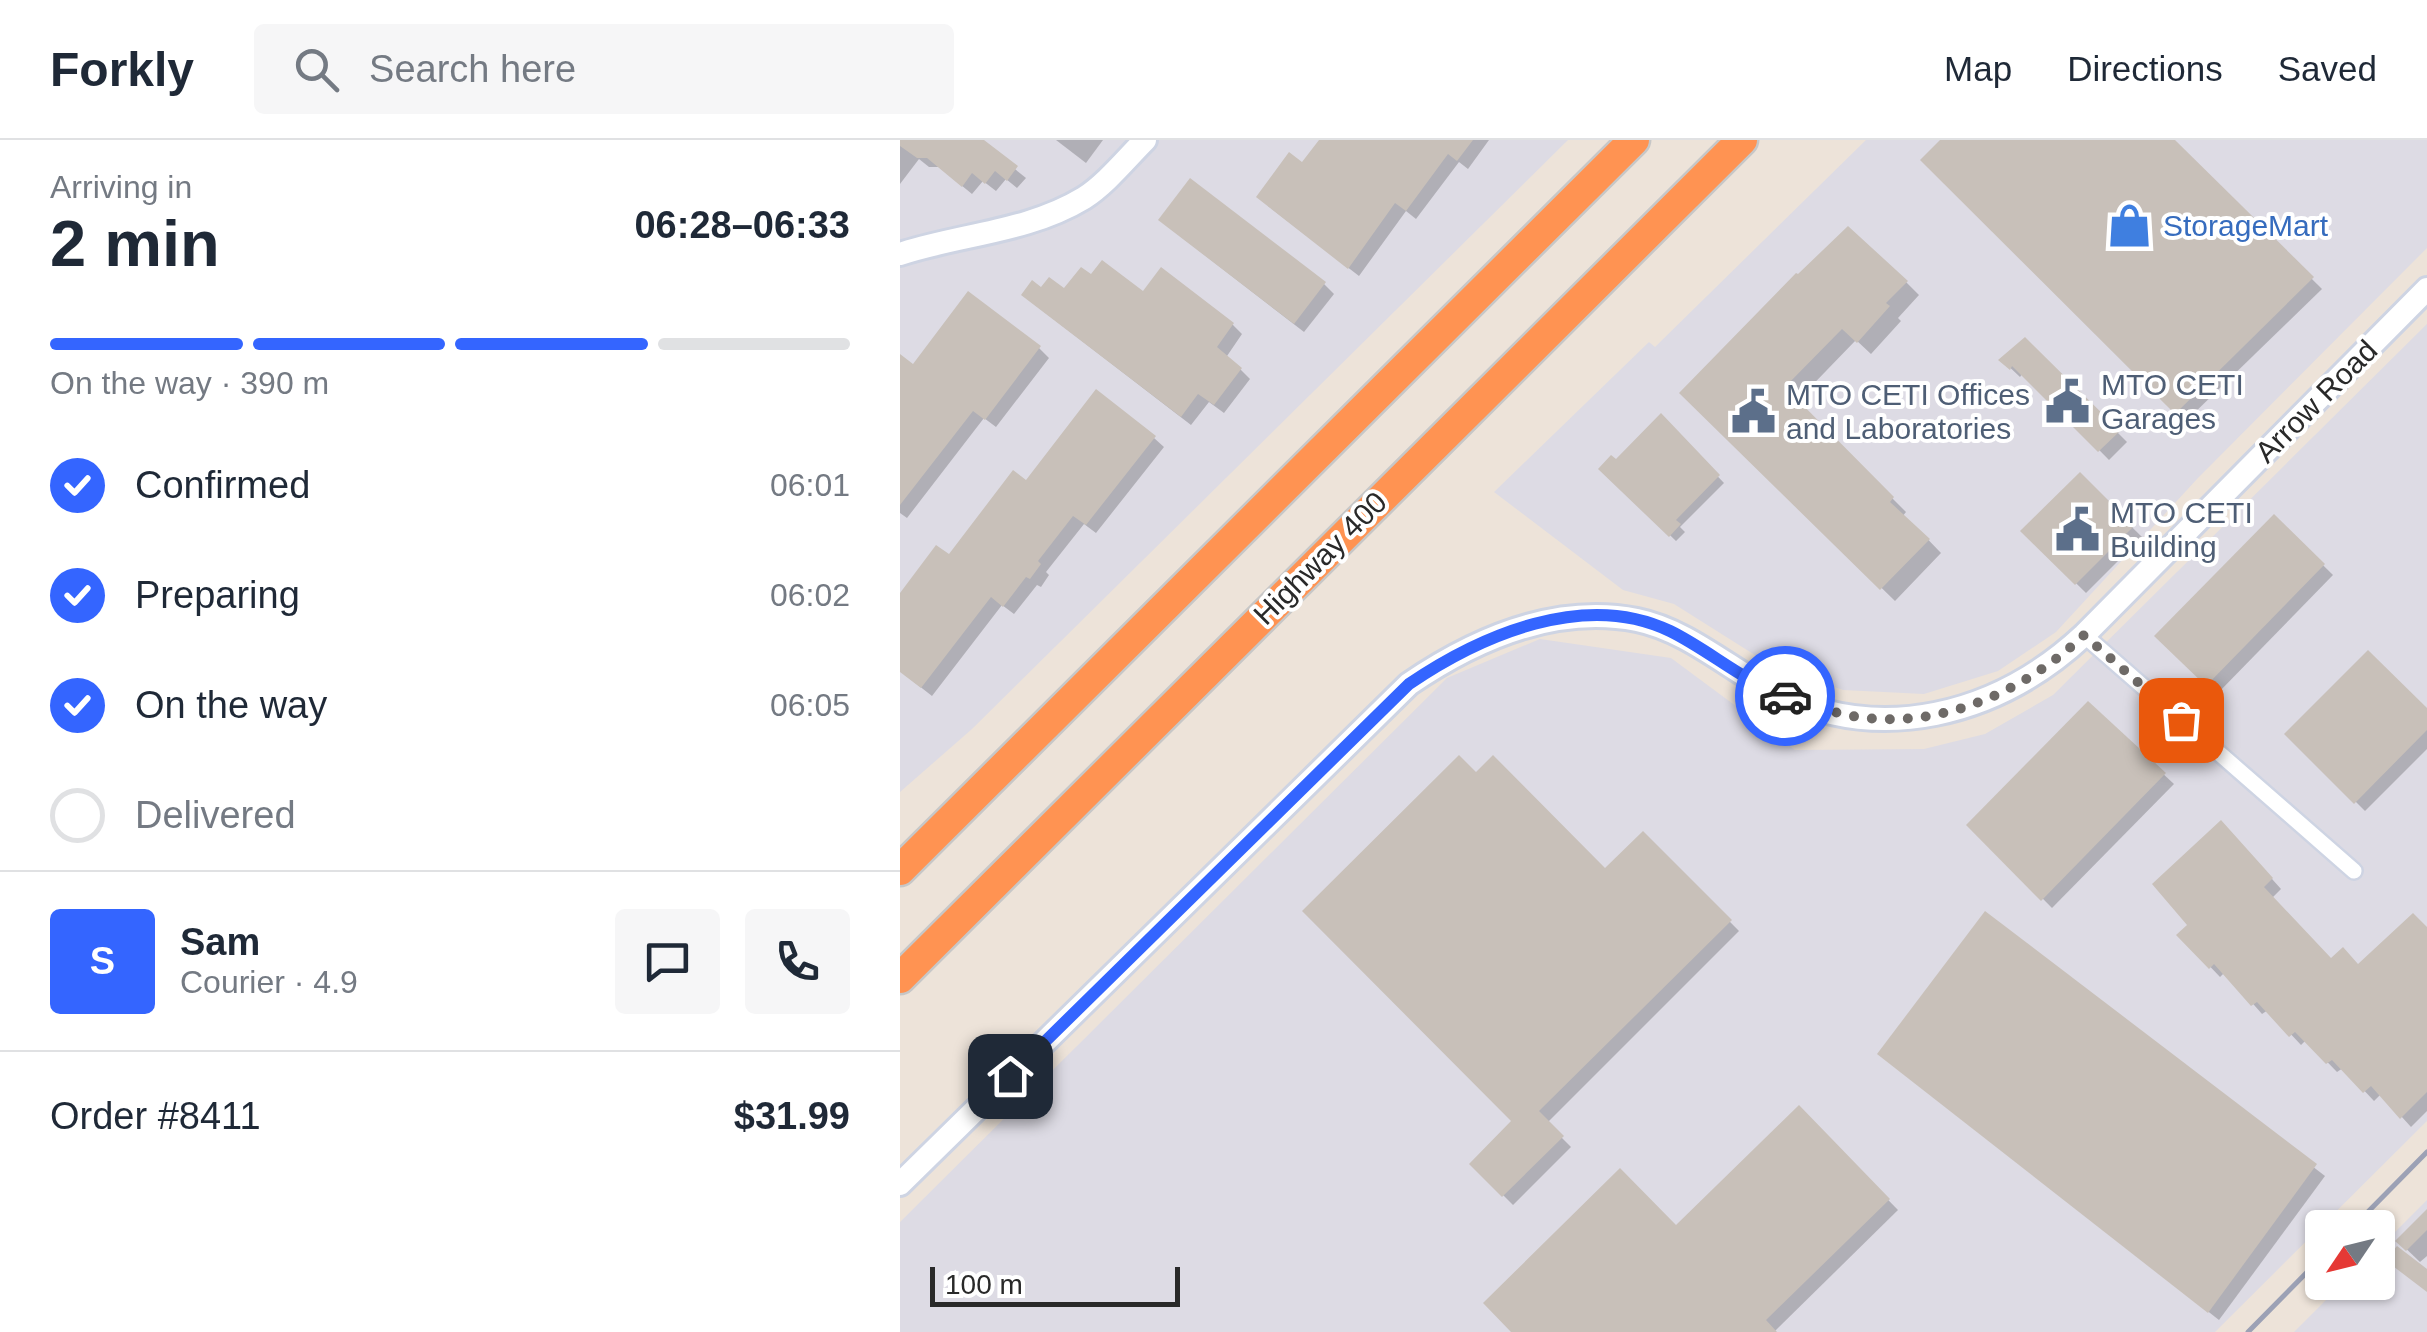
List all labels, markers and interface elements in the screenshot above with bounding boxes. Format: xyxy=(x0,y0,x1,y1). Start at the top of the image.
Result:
search box xyxy=(254,24,954,114)
icon: search xyxy=(289,42,344,97)
text: Forkly xyxy=(50,43,194,96)
text: Search here xyxy=(369,48,576,90)
text: Map xyxy=(1944,49,2012,88)
text: Directions xyxy=(2067,49,2223,88)
text: Saved xyxy=(2278,49,2377,88)
text: Arriving in xyxy=(50,169,192,205)
shop icon: StorageMart xyxy=(2106,201,2154,249)
text: 06:28–06:33 xyxy=(634,204,850,246)
text: 2 min xyxy=(50,207,220,280)
place label: StorageMart xyxy=(2163,209,2329,242)
street label: Arrow Road xyxy=(2248,333,2384,469)
text: On the way · 390 m xyxy=(50,365,329,401)
place label: MTO CETI Garages xyxy=(2101,368,2244,435)
public building icon: MTO CETI Garages xyxy=(2044,377,2092,425)
place label: MTO CETI Offices and Laboratories xyxy=(1786,378,2030,445)
public building icon: MTO CETI Offices and Laboratories xyxy=(1729,387,1777,435)
icon: check xyxy=(50,458,105,513)
text: Confirmed xyxy=(135,464,310,506)
text: 06:01 xyxy=(770,467,850,503)
street label: Highway 400 xyxy=(1247,485,1393,631)
place label: MTO CETI Building xyxy=(2110,496,2253,563)
public building icon: MTO CETI Building xyxy=(2053,505,2101,553)
icon: check xyxy=(50,568,105,623)
text: Preparing xyxy=(135,574,300,616)
text: 06:02 xyxy=(770,577,850,613)
courier xyxy=(1735,646,1835,746)
icon: car xyxy=(1758,669,1813,724)
icon: check xyxy=(50,678,105,733)
pin xyxy=(2139,678,2224,763)
text: On the way xyxy=(135,684,327,726)
text: 06:05 xyxy=(770,687,850,723)
icon: bag xyxy=(2154,693,2209,748)
text: Delivered xyxy=(135,794,296,836)
button: chat xyxy=(615,909,720,1014)
button: phone xyxy=(745,909,850,1014)
text: Sam xyxy=(180,921,260,963)
text: S xyxy=(90,940,115,982)
text: Courier · 4.9 xyxy=(180,964,358,1000)
pin xyxy=(968,1034,1053,1119)
icon: home xyxy=(983,1049,1038,1104)
text: Order #8411 xyxy=(50,1095,261,1137)
text: $31.99 xyxy=(734,1095,850,1137)
north arrow xyxy=(2305,1210,2395,1300)
map controls xyxy=(2305,1210,2395,1300)
scale bar xyxy=(930,1262,1180,1306)
text: 100 m xyxy=(945,1269,1023,1300)

